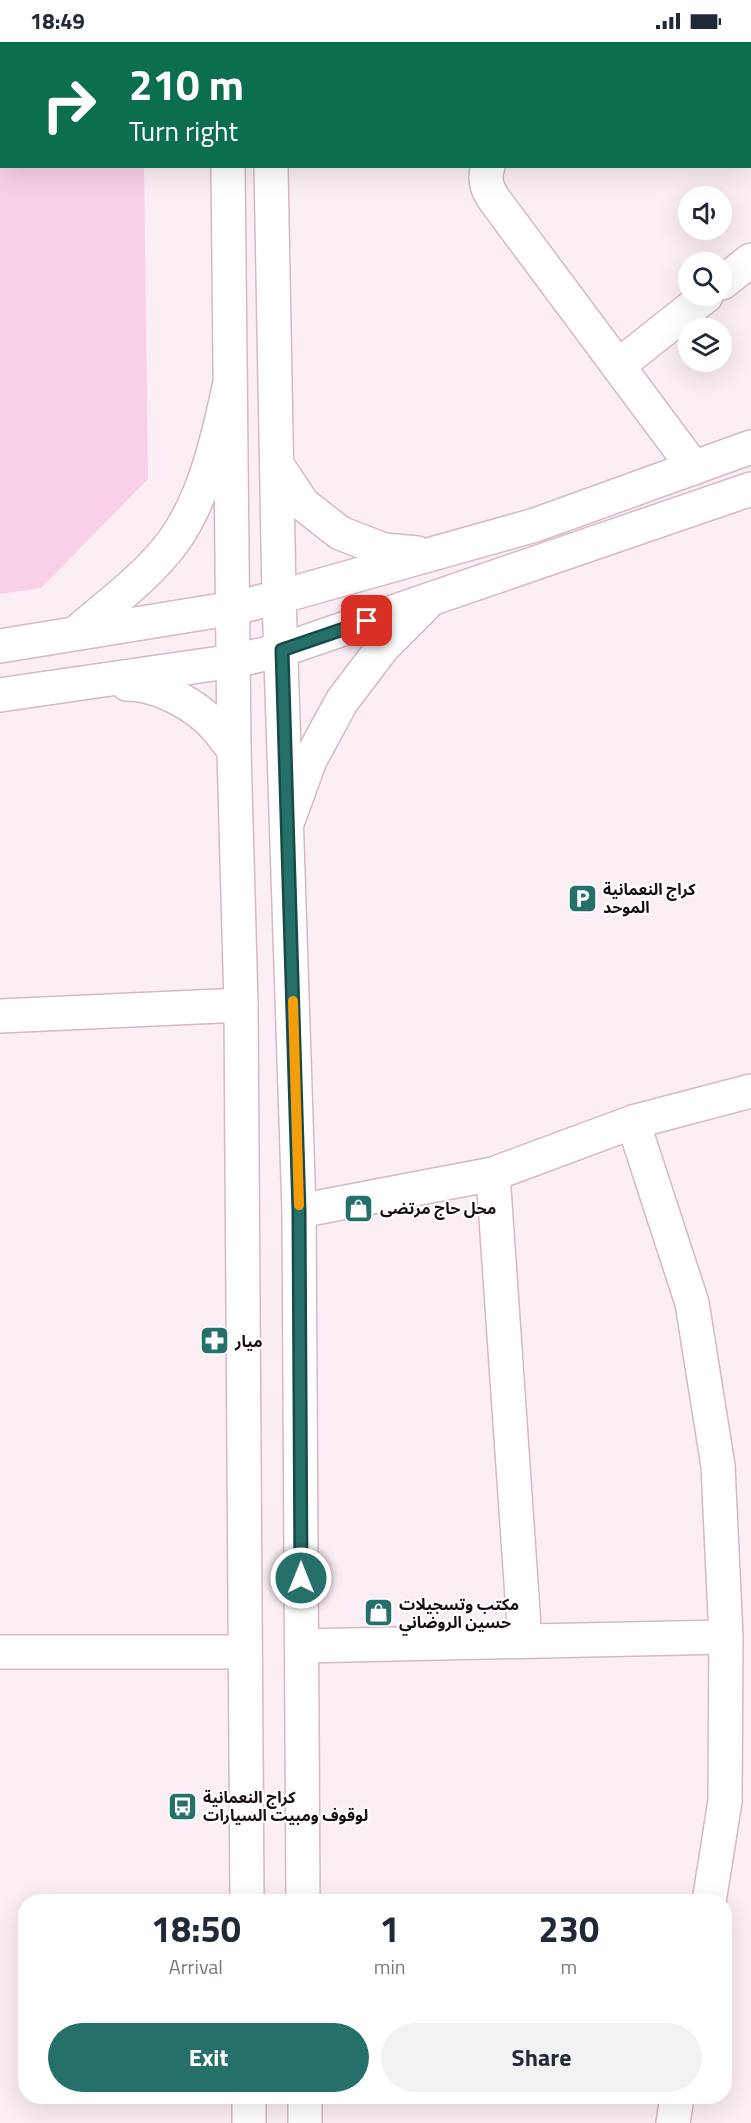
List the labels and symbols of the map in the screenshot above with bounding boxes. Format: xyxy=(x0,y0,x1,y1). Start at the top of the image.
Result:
pin xyxy=(341,595,392,646)
place label: كراج النعمانية الموحد xyxy=(603,877,696,919)
parking icon: كراج النعمانية الموحد xyxy=(566,882,598,914)
shop icon: محل حاج مرتضى xyxy=(343,1192,375,1224)
place label: محل حاج مرتضى xyxy=(380,1196,496,1220)
pharmacy icon: ميار xyxy=(198,1325,230,1357)
place label: ميار xyxy=(234,1329,263,1353)
position arrow xyxy=(269,1546,333,1610)
place label: مكتب وتسجيلات حسين الروضاني xyxy=(399,1592,519,1636)
shop icon: مكتب وتسجيلات حسين الروضاني xyxy=(362,1597,394,1629)
place label: كراج النعمانية لوقوف ومبيت السيارات xyxy=(203,1785,368,1827)
bus stop icon: كراج النعمانية لوقوف ومبيت السيارات xyxy=(166,1790,198,1822)

